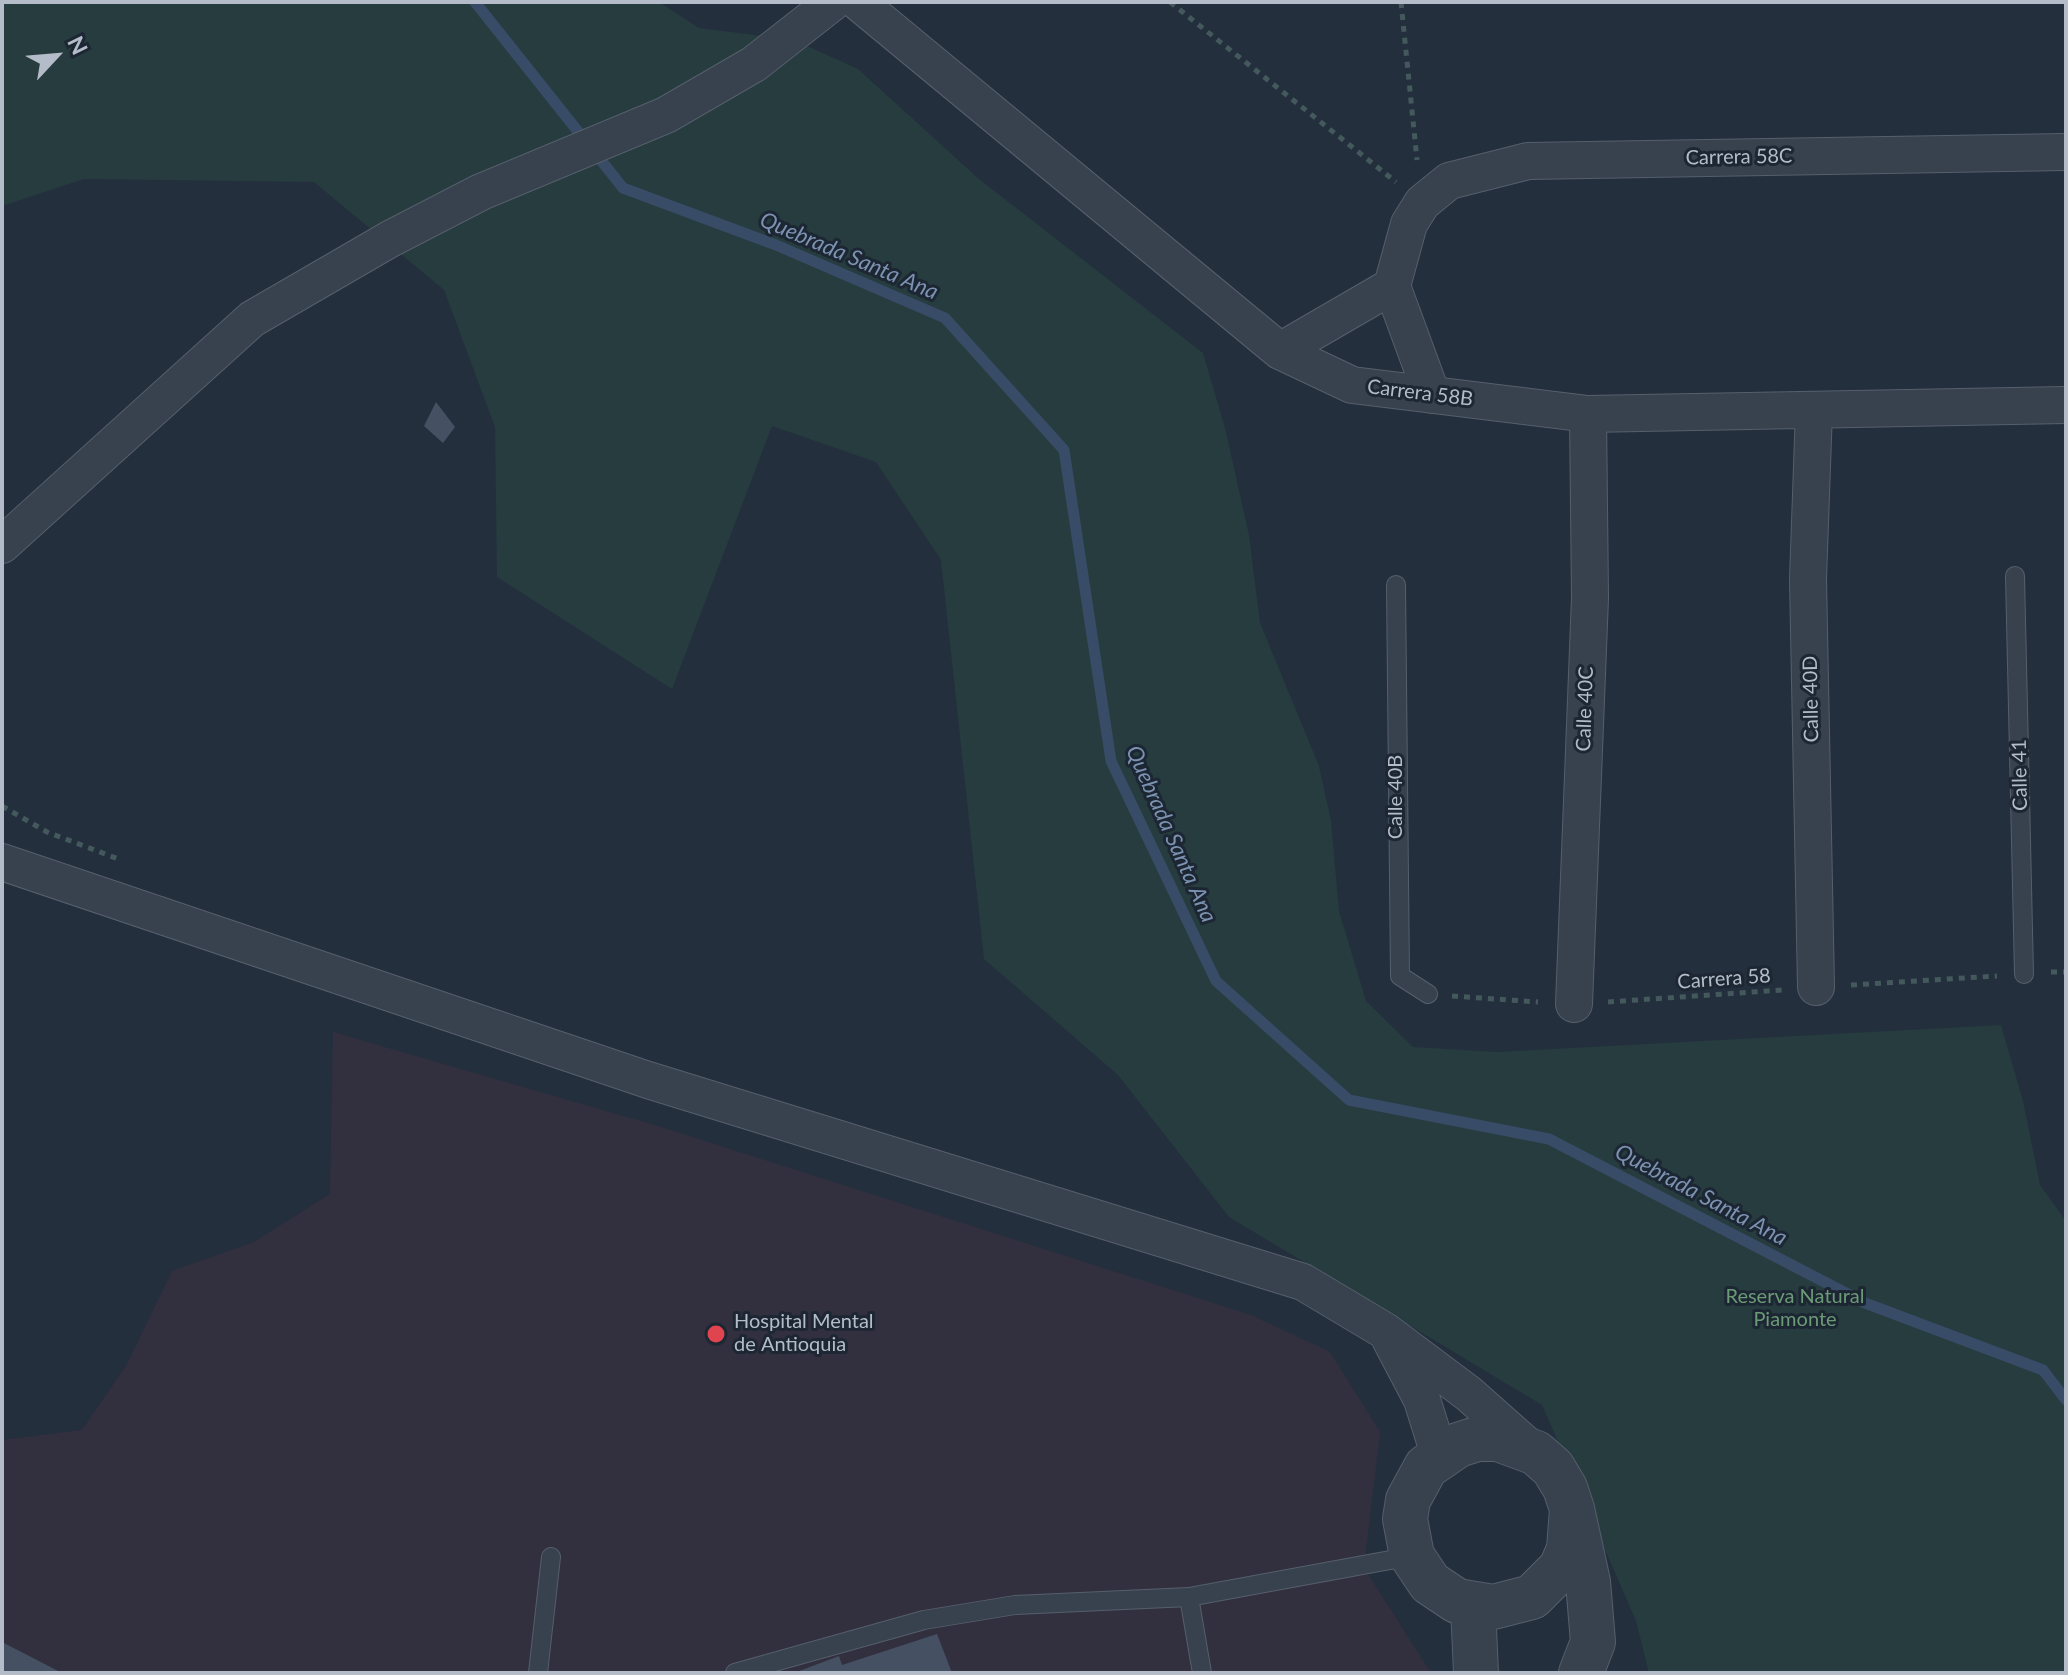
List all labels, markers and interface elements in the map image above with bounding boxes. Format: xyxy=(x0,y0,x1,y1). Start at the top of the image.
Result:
north arrow xyxy=(16,16,96,96)
text: N xyxy=(62,32,94,59)
street label: Carrera 58C xyxy=(1685,144,1793,170)
water label: Quebrada Santa Ana xyxy=(756,207,942,305)
street label: Carrera 58B xyxy=(1366,375,1474,411)
street label: Calle 40D xyxy=(1798,655,1824,743)
street label: Calle 40C xyxy=(1572,666,1598,752)
street label: Calle 41 xyxy=(2007,739,2033,811)
water label: Quebrada Santa Ana xyxy=(1120,741,1222,927)
street label: Calle 40B xyxy=(1384,755,1408,839)
street label: Carrera 58 xyxy=(1677,964,1771,994)
water label: Quebrada Santa Ana xyxy=(1610,1139,1792,1251)
park label: Reserva Natural Piamonte xyxy=(1726,1285,1864,1332)
place label: Hospital Mental de Antioquia xyxy=(734,1310,874,1357)
marker: Hospital Mental de Antioquia xyxy=(705,1323,727,1345)

